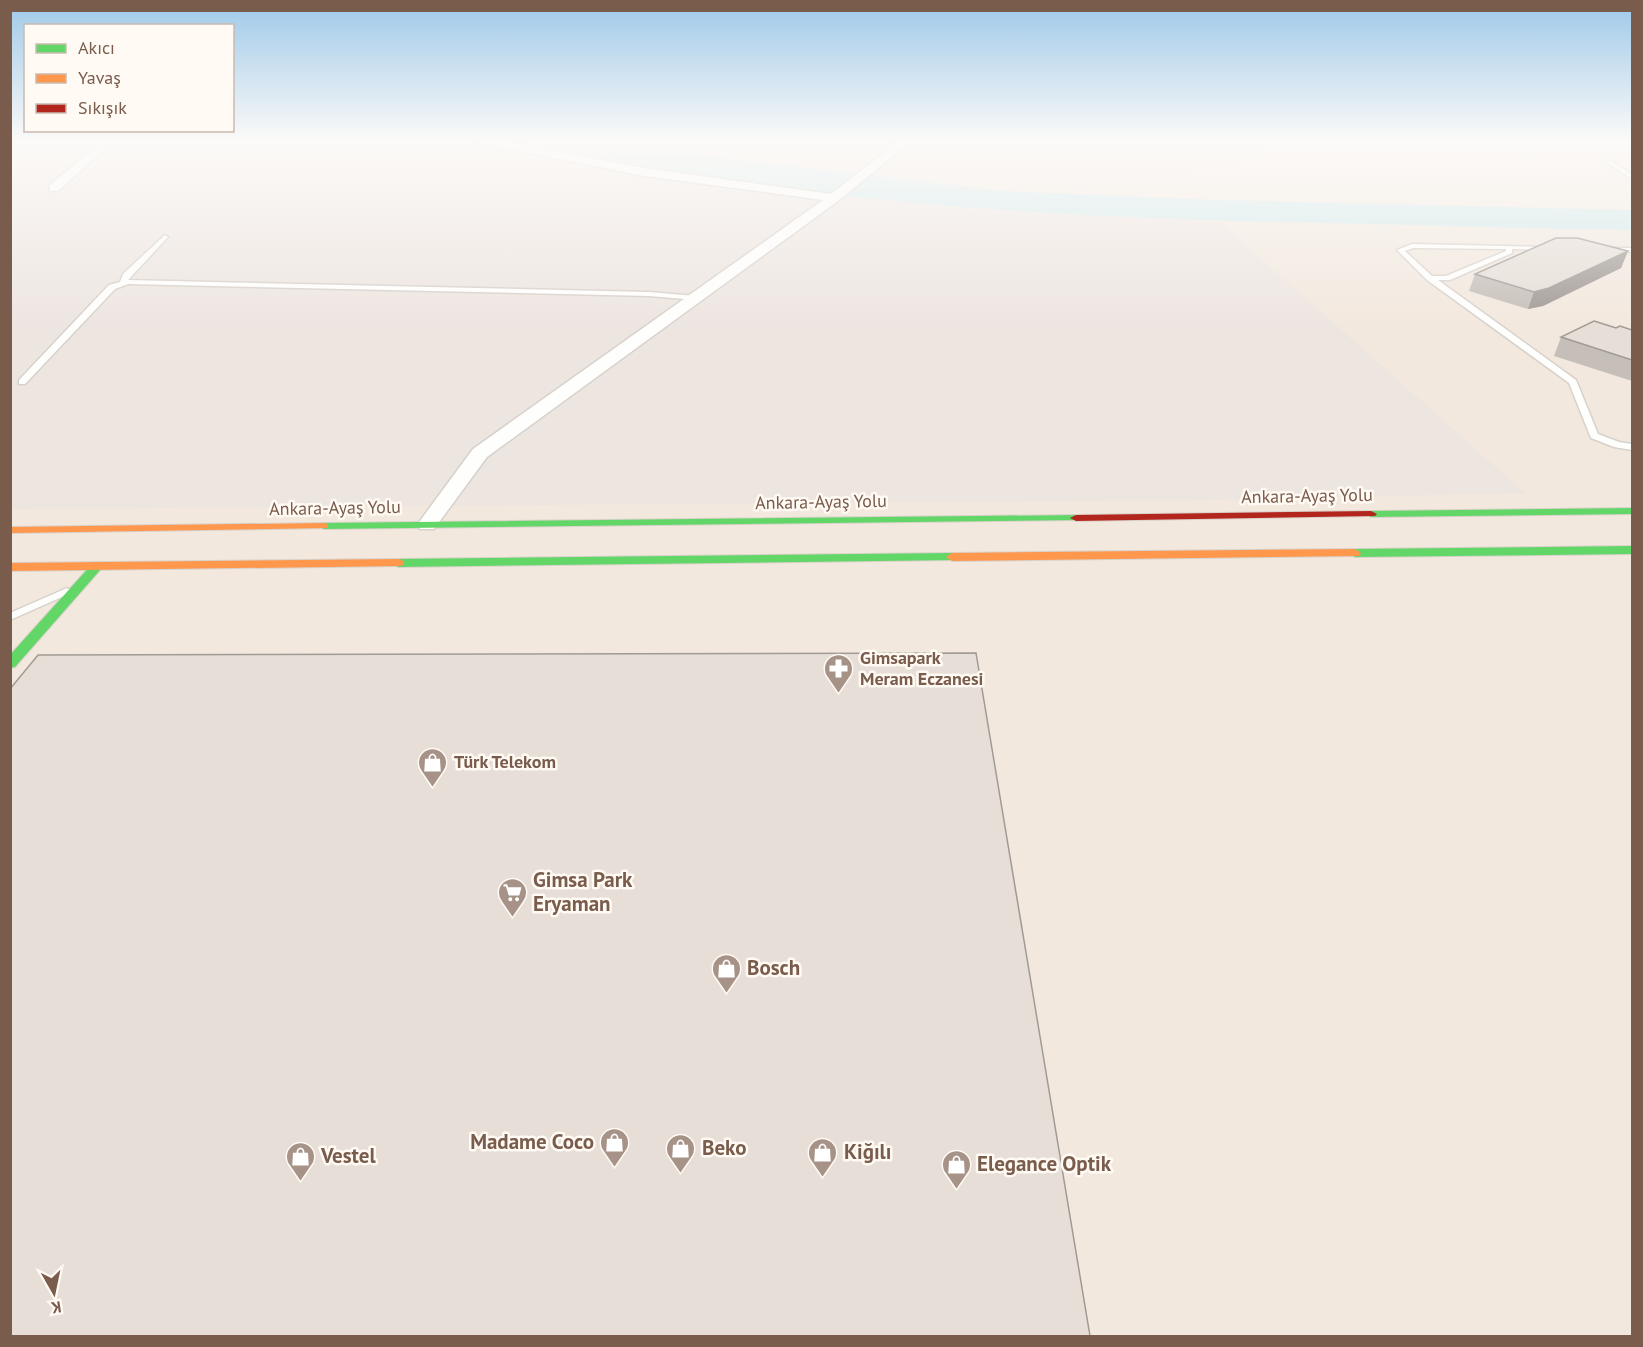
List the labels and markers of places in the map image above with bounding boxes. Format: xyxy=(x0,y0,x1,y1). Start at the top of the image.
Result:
place label: Gimsapark Meram Eczanesi xyxy=(860,646,983,690)
pharmacy icon: Gimsapark Meram Eczanesi xyxy=(823,652,855,694)
shop icon: Türk Telekom xyxy=(417,746,449,788)
place label: Türk Telekom xyxy=(454,750,556,773)
place label: Gimsa Park Eryaman xyxy=(533,866,633,917)
supermarket icon: Gimsa Park Eryaman xyxy=(496,876,528,918)
shop icon: Bosch xyxy=(710,952,742,994)
place label: Bosch xyxy=(747,954,800,981)
shop icon: Madame Coco xyxy=(599,1126,631,1168)
place label: Madame Coco xyxy=(470,1128,594,1155)
shop icon: Beko xyxy=(665,1132,697,1174)
place label: Beko xyxy=(702,1134,746,1161)
shop icon: Kiğılı xyxy=(807,1136,839,1178)
place label: Kiğılı xyxy=(844,1138,891,1165)
shop icon: Vestel xyxy=(284,1140,316,1182)
place label: Vestel xyxy=(320,1142,377,1169)
shop icon: Elegance Optik xyxy=(940,1148,972,1190)
place label: Elegance Optik xyxy=(977,1150,1112,1177)

